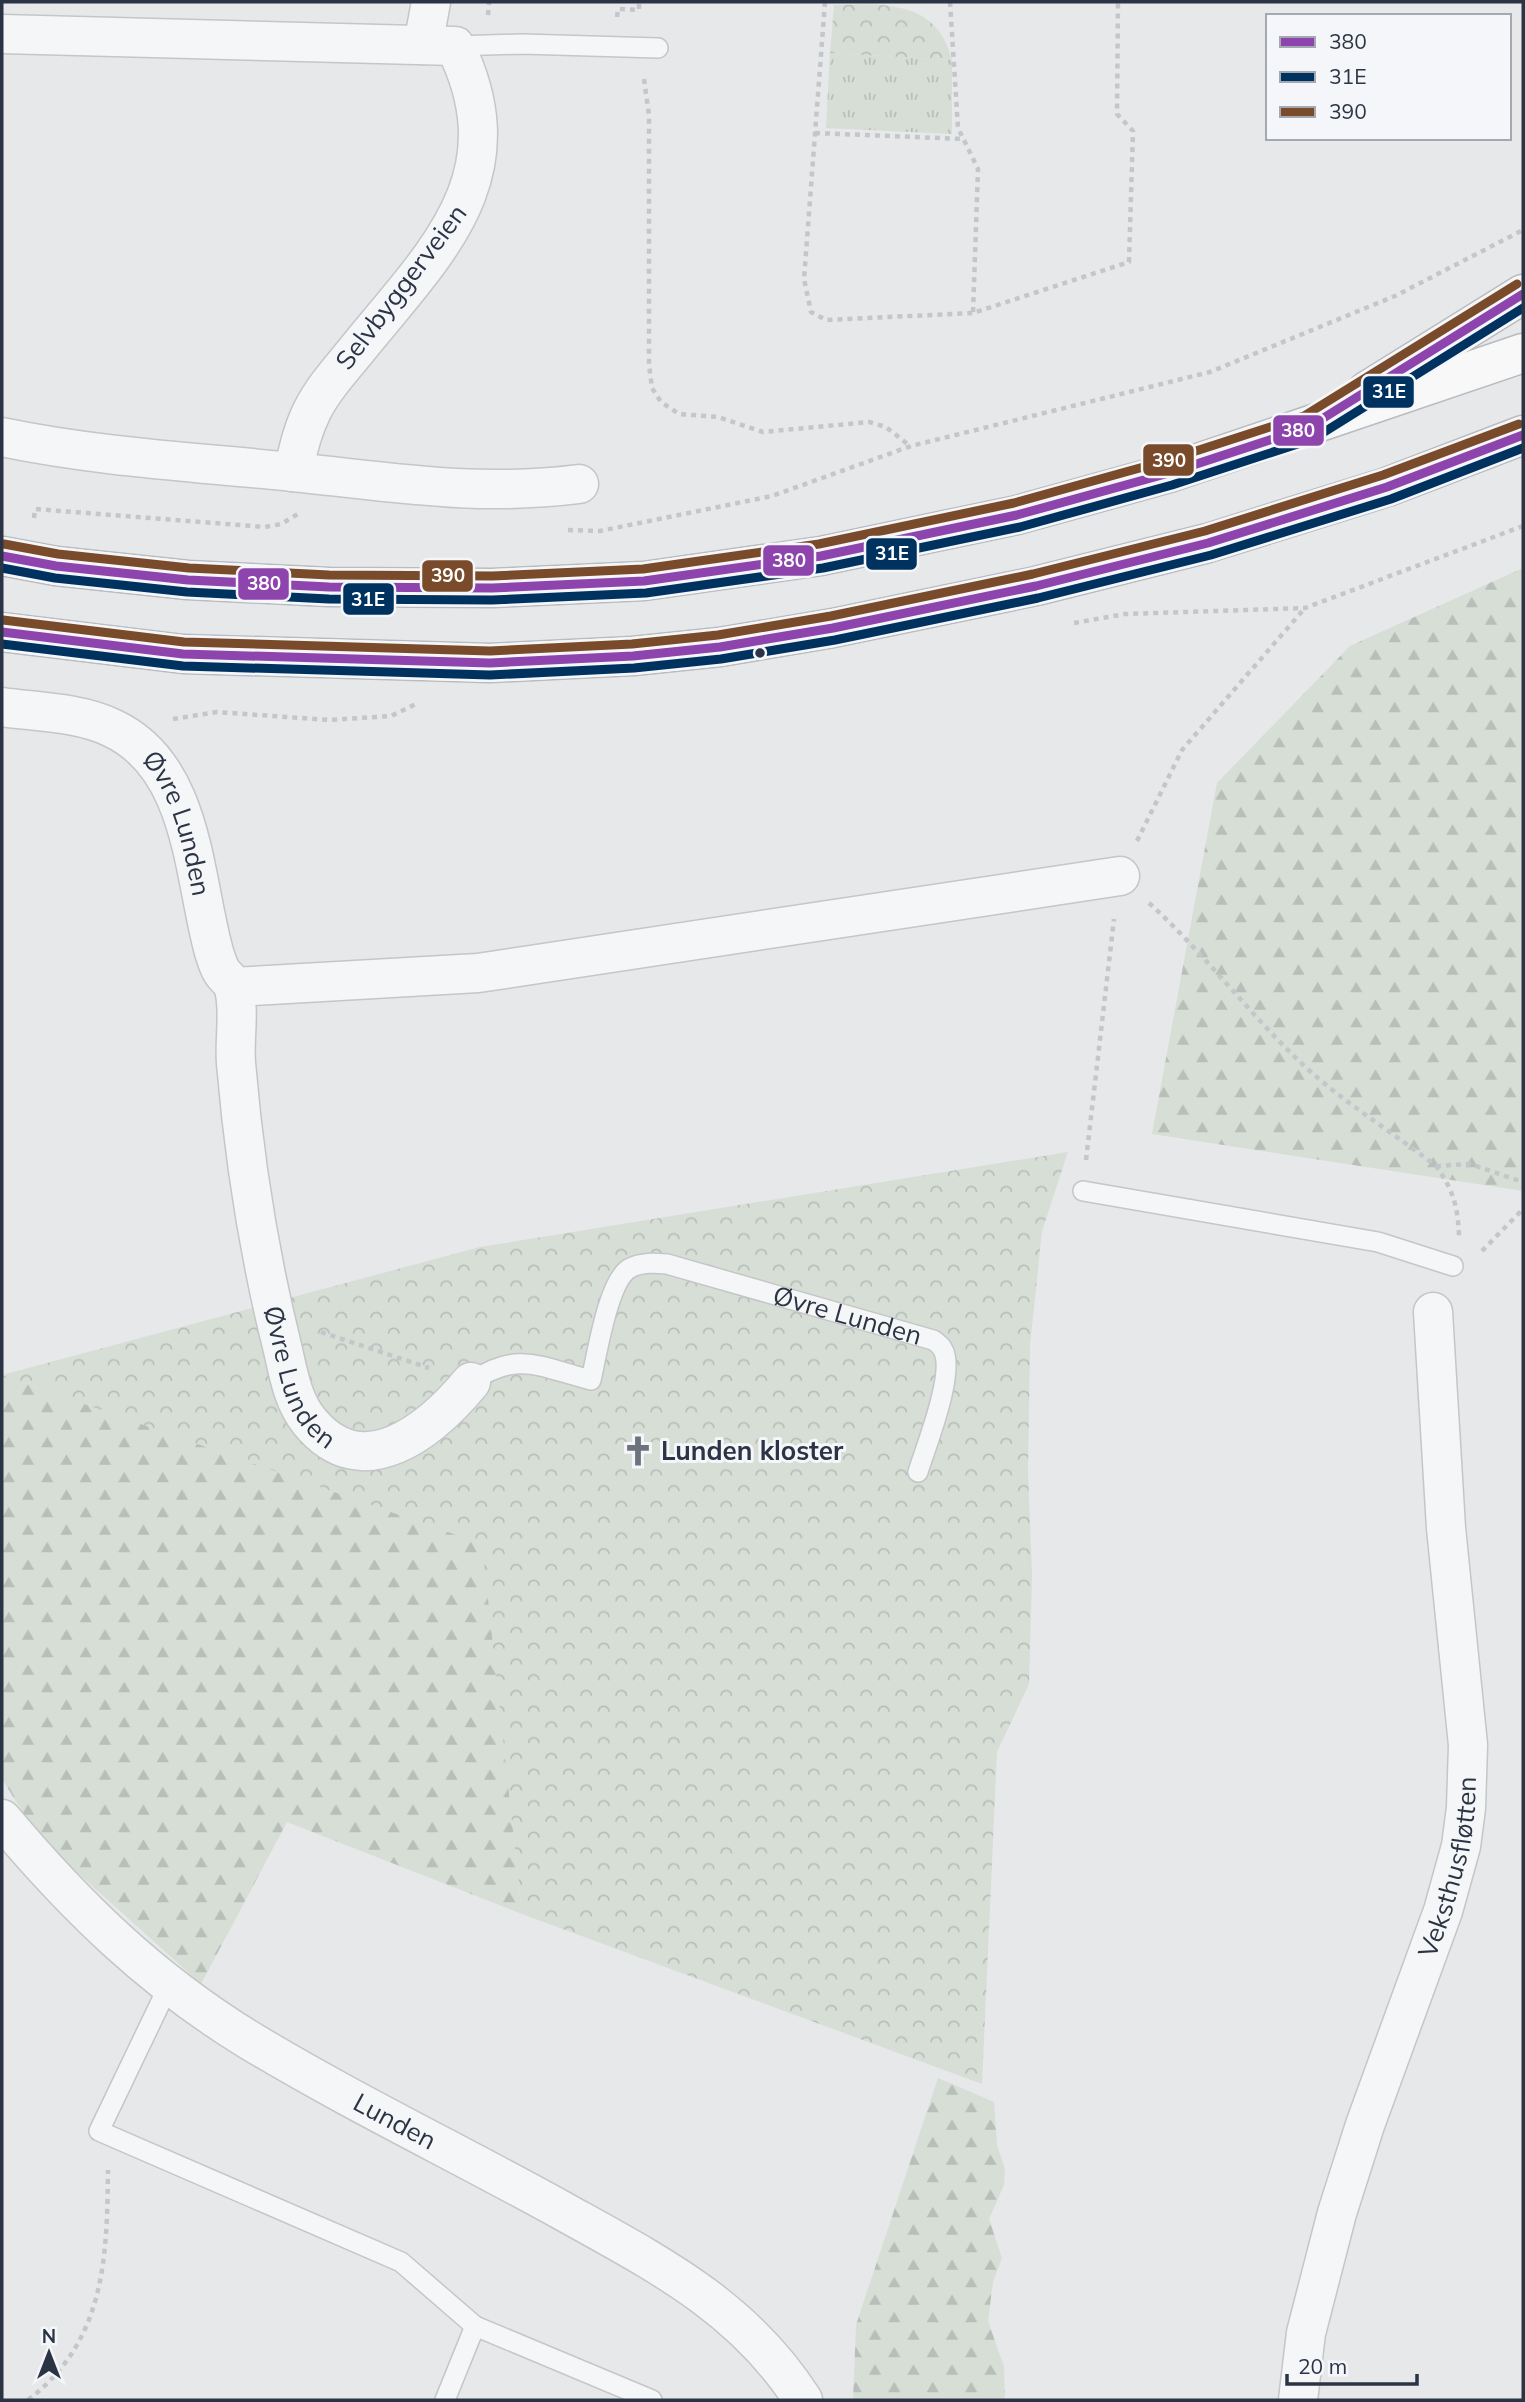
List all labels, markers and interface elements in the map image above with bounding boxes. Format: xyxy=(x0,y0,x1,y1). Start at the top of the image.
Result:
legend xyxy=(1266,14,1511,140)
text: 380 xyxy=(1329,28,1367,54)
text: 31E xyxy=(1329,63,1367,89)
text: 390 xyxy=(1329,98,1367,124)
street label: Selvbyggerveien xyxy=(328,198,473,376)
line badge: 31E xyxy=(1362,375,1415,409)
text: 31E xyxy=(1372,379,1406,403)
line badge: 380 xyxy=(1272,414,1325,447)
text: 380 xyxy=(1281,418,1315,442)
line badge: 390 xyxy=(1142,443,1195,477)
text: 390 xyxy=(1152,448,1186,472)
line badge: 31E xyxy=(865,537,918,571)
text: 31E xyxy=(875,541,909,565)
line badge: 380 xyxy=(762,544,815,577)
text: 380 xyxy=(772,548,806,572)
line badge: 390 xyxy=(421,559,474,593)
text: 390 xyxy=(431,563,465,587)
line badge: 380 xyxy=(237,567,290,601)
text: 380 xyxy=(247,571,281,595)
line badge: 31E xyxy=(342,582,395,616)
text: 31E xyxy=(351,587,385,611)
unlabelled marker xyxy=(753,646,767,660)
street label: Øvre Lunden xyxy=(136,743,218,899)
street label: Øvre Lunden xyxy=(769,1278,926,1352)
street label: Øvre Lunden xyxy=(257,1302,343,1456)
church icon: Lunden kloster xyxy=(621,1434,655,1468)
place label: Lunden kloster xyxy=(661,1434,844,1467)
street label: Veksthusfløtten xyxy=(1410,1776,1483,1962)
street label: Lunden xyxy=(348,2085,442,2156)
north arrow xyxy=(14,2318,84,2388)
text: N xyxy=(42,2324,56,2348)
scale bar xyxy=(1287,2342,1416,2386)
text: 20 m xyxy=(1298,2353,1347,2379)

